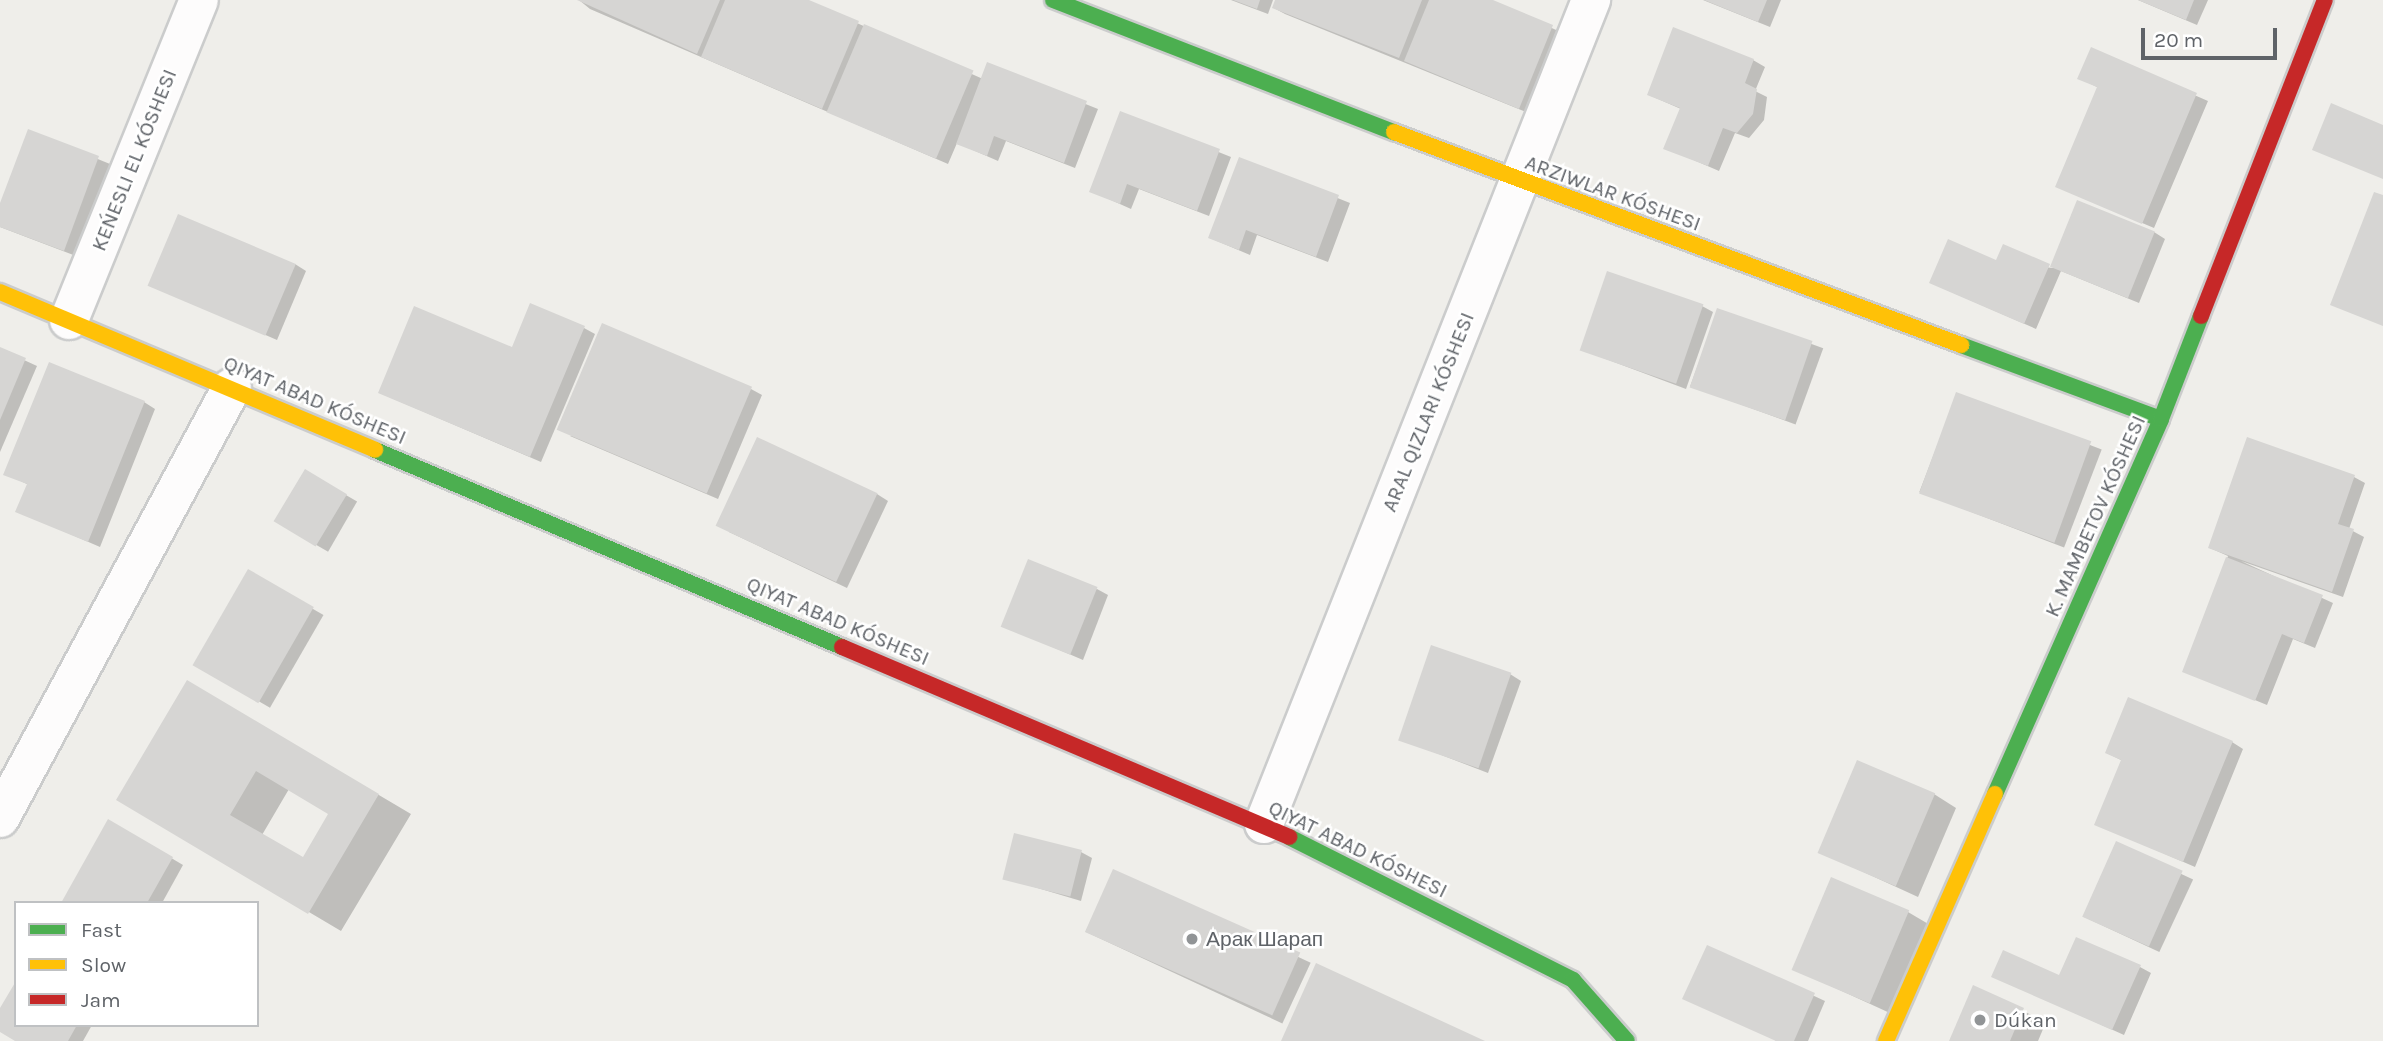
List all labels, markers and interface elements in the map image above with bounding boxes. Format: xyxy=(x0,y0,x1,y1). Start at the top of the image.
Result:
scale bar xyxy=(2145,14,2282,58)
text: 20 m xyxy=(2154,28,2203,52)
street label: KEŃESLI EL KÓSHESI xyxy=(86,65,182,255)
street label: ARZIWLAR KÓSHESI xyxy=(1522,149,1704,237)
street label: ARAL QIZLARI KÓSHESI xyxy=(1376,309,1480,515)
street label: QIYAT ABAD KÓSHESI xyxy=(220,350,410,450)
street label: K. MAMBETOV KÓSHESI xyxy=(2039,411,2151,621)
street label: QIYAT ABAD KÓSHESI xyxy=(743,571,933,671)
street label: QIYAT ABAD KÓSHESI xyxy=(1264,795,1452,903)
legend xyxy=(14,901,259,1027)
text: Fast xyxy=(81,918,122,942)
place label: Арак Шарап xyxy=(1206,926,1323,952)
marker: Арак Шарап xyxy=(1184,931,1200,947)
text: Slow xyxy=(81,953,126,977)
text: Jam xyxy=(81,988,121,1012)
place label: Dúkan xyxy=(1994,1007,2057,1033)
marker: Dúkan xyxy=(1972,1012,1988,1028)

